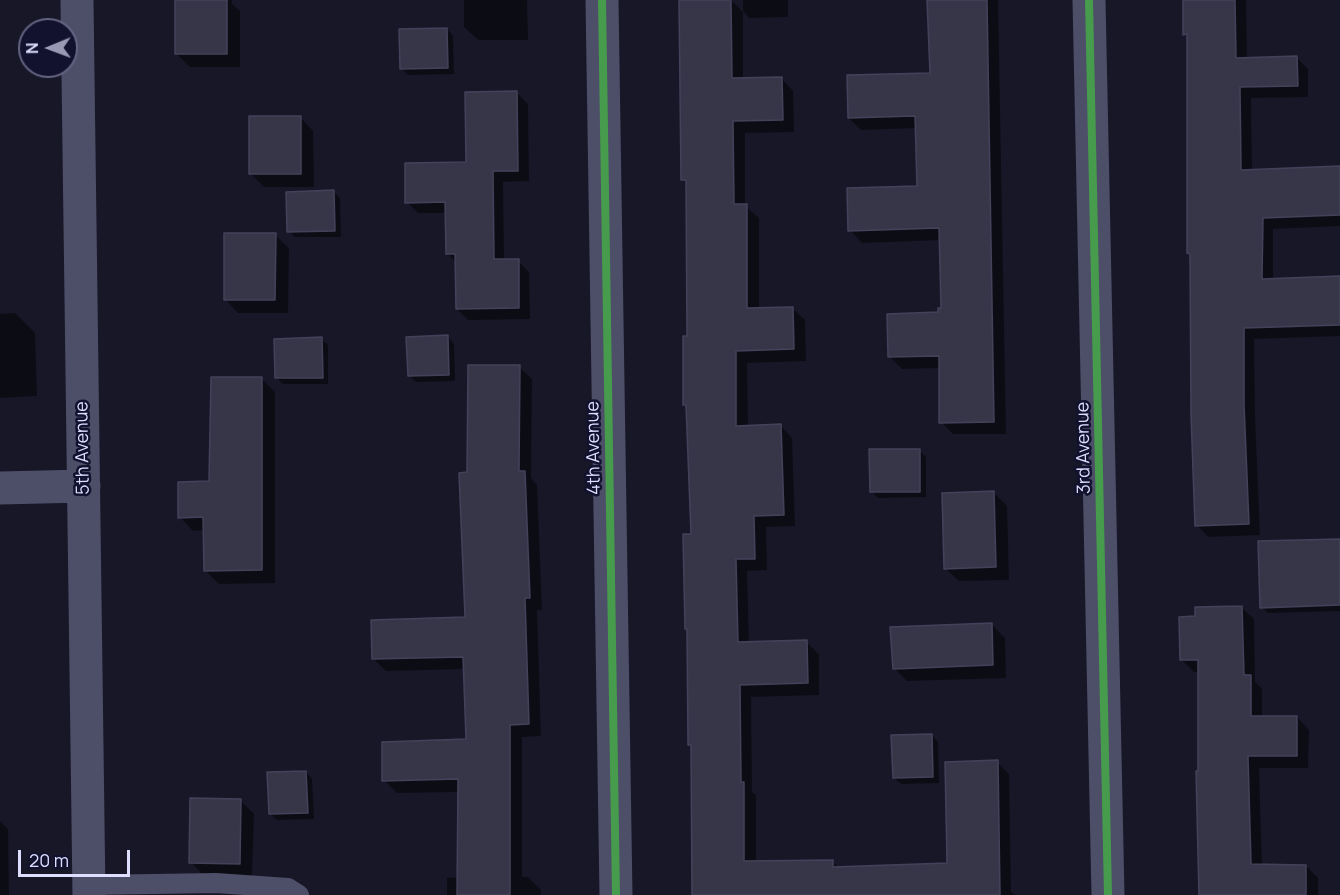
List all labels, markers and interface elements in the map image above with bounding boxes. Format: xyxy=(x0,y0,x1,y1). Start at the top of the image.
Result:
north arrow xyxy=(18,18,78,78)
text: N xyxy=(21,42,43,54)
street label: 5th Avenue xyxy=(71,401,95,495)
street label: 4th Avenue xyxy=(582,401,606,495)
street label: 3rd Avenue xyxy=(1072,402,1096,494)
scale bar xyxy=(21,838,134,876)
text: 20 m xyxy=(29,848,69,872)

